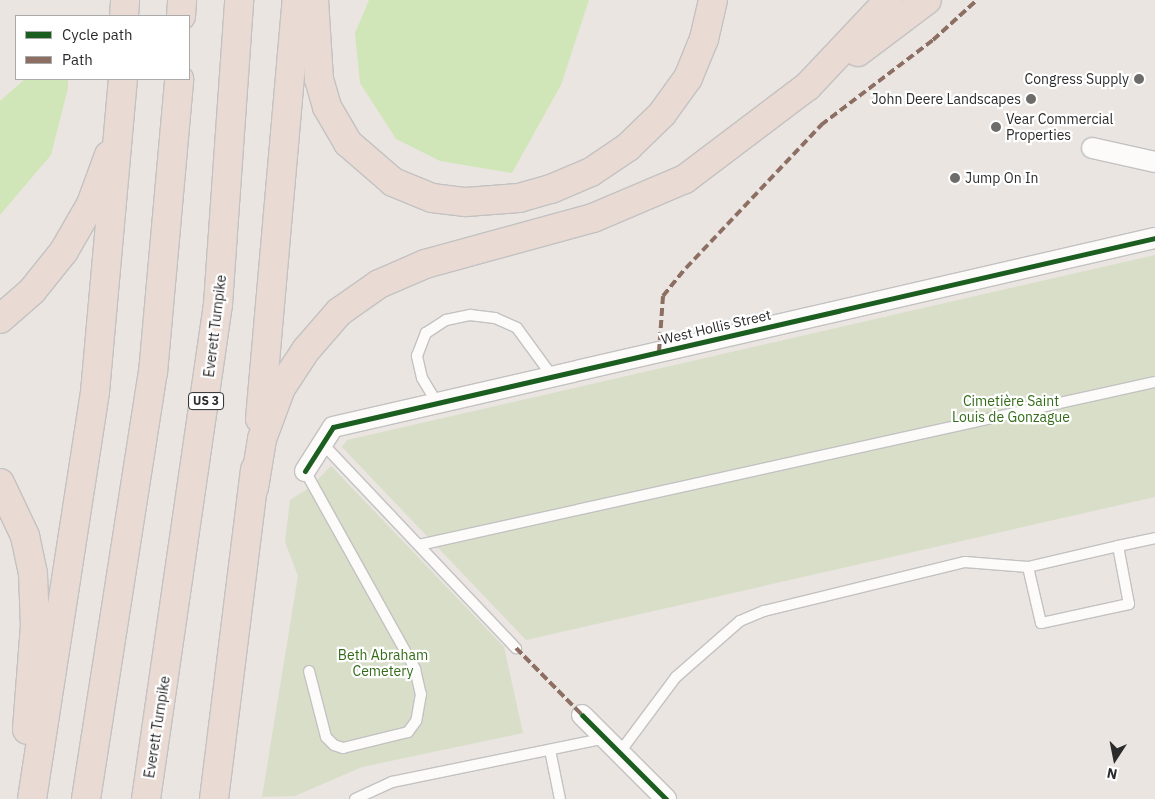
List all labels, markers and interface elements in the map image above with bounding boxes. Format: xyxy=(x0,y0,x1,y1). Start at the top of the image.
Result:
legend xyxy=(15,15,190,80)
text: Cycle path xyxy=(62,25,133,44)
text: Path xyxy=(62,50,93,69)
place label: Congress Supply xyxy=(1025,71,1129,87)
marker: Congress Supply xyxy=(1133,73,1145,85)
place label: John Deere Landscapes xyxy=(871,91,1021,107)
marker: John Deere Landscapes xyxy=(1025,93,1037,105)
place label: Vear Commercial Properties xyxy=(1006,111,1113,144)
marker: Vear Commercial Properties xyxy=(990,121,1002,133)
place label: Jump On In xyxy=(965,170,1038,186)
marker: Jump On In xyxy=(949,172,961,184)
street label: Everett Turnpike xyxy=(200,274,230,378)
street label: West Hollis Street xyxy=(659,306,773,348)
road number: US 3 xyxy=(187,392,225,411)
park label: Cimetière Saint Louis de Gonzague xyxy=(952,393,1070,426)
park label: Beth Abraham Cemetery xyxy=(338,647,428,680)
street label: Everett Turnpike xyxy=(141,675,173,779)
north arrow xyxy=(1090,734,1140,784)
text: N xyxy=(1105,764,1119,784)

